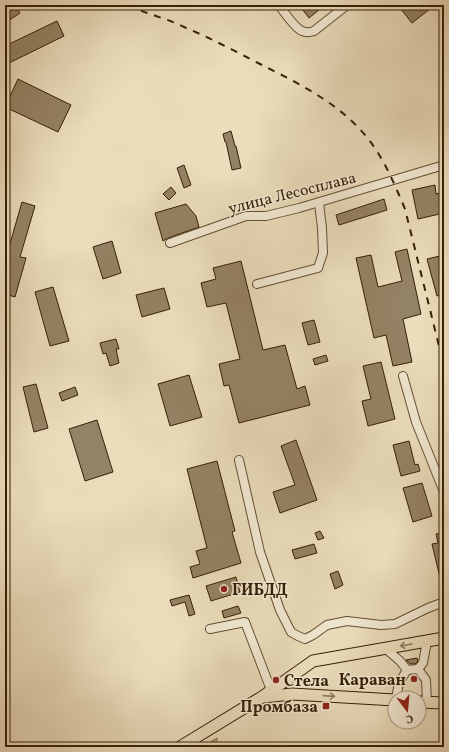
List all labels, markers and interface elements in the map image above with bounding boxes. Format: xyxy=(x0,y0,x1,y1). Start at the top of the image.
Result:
street label: улица Лесосплава xyxy=(226,167,359,220)
place label: ГИБДД xyxy=(232,580,288,602)
marker: ГИБДД xyxy=(219,584,229,594)
one-way arrow xyxy=(399,641,412,649)
place label: Караван xyxy=(339,670,406,692)
place label: Стела xyxy=(284,671,329,693)
marker: Караван xyxy=(409,674,419,684)
marker: Стела xyxy=(271,675,281,685)
north arrow xyxy=(387,690,427,730)
one-way arrow xyxy=(322,692,335,700)
place label: Промбаза xyxy=(240,697,318,719)
marker: Промбаза xyxy=(321,701,331,711)
text: С xyxy=(404,710,415,726)

